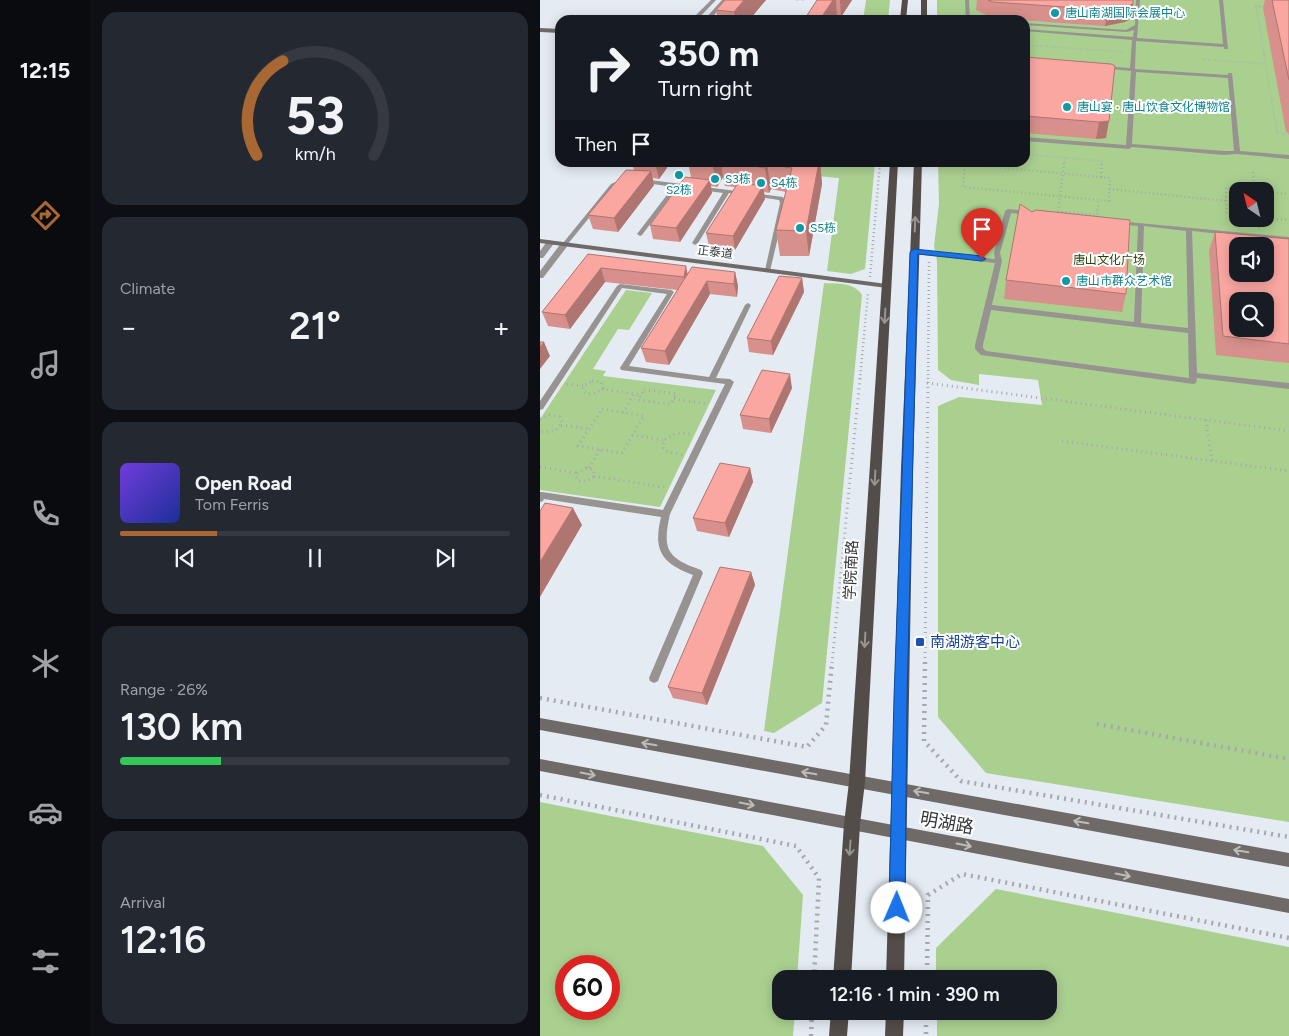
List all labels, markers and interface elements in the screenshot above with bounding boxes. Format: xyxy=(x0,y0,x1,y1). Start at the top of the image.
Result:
place label: 唐山南湖国际会展中心 xyxy=(1065,6,1185,20)
marker: 唐山南湖国际会展中心 xyxy=(1049,7,1061,19)
text: 350 m xyxy=(658,33,759,75)
icon: right xyxy=(575,35,640,100)
text: 12:15 xyxy=(20,57,70,84)
text: Turn right xyxy=(658,75,753,102)
text: 53 xyxy=(285,85,345,147)
place label: 唐山宴 · 唐山饮食文化博物馆 xyxy=(1077,100,1230,114)
marker: 唐山宴 · 唐山饮食文化博物馆 xyxy=(1061,101,1073,113)
icon: arrive xyxy=(627,130,655,158)
text: Then xyxy=(575,133,617,156)
text: km/h xyxy=(295,143,335,164)
marker: S2栋 xyxy=(673,169,685,181)
place label: S3栋 xyxy=(725,172,751,186)
marker: S3栋 xyxy=(709,173,721,185)
place label: S4栋 xyxy=(771,176,798,190)
marker: S4栋 xyxy=(755,177,767,189)
north arrow xyxy=(1229,182,1274,228)
map controls xyxy=(1229,182,1274,337)
place label: S2栋 xyxy=(666,183,692,197)
icon: directions xyxy=(28,198,63,233)
pin xyxy=(961,208,1003,259)
icon: arrive xyxy=(968,215,996,243)
one-way arrow xyxy=(911,217,920,233)
place label: S5栋 xyxy=(810,221,836,235)
marker: S5栋 xyxy=(794,222,806,234)
button: sound xyxy=(1229,237,1274,282)
street label: 正泰道 xyxy=(696,243,734,261)
park label: 唐山文化广场 xyxy=(1073,253,1145,267)
place label: 唐山市群众艺术馆 xyxy=(1076,274,1172,288)
marker: 唐山市群众艺术馆 xyxy=(1060,275,1072,287)
text: Climate xyxy=(120,279,175,298)
button: search xyxy=(1229,292,1274,337)
text: 21° xyxy=(289,303,341,349)
one-way arrow xyxy=(881,308,890,324)
text: − xyxy=(120,310,137,344)
text: + xyxy=(493,310,510,344)
icon: music xyxy=(28,347,63,382)
one-way arrow xyxy=(871,470,880,486)
text: Open Road xyxy=(195,472,292,495)
text: Tom Ferris xyxy=(195,495,269,514)
icon: phone xyxy=(28,496,63,531)
street label: 学院南路 xyxy=(840,540,862,600)
icon: previous xyxy=(171,544,199,572)
icon: pause xyxy=(301,544,329,572)
icon: next xyxy=(431,544,459,572)
one-way arrow xyxy=(861,632,870,648)
place label: 南湖游客中心 xyxy=(930,633,1020,651)
marker: 南湖游客中心 xyxy=(914,636,926,648)
icon: climate xyxy=(28,646,63,681)
text: Range · 26% xyxy=(120,680,208,699)
text: 130 km xyxy=(120,704,243,750)
one-way arrow xyxy=(641,738,657,748)
one-way arrow xyxy=(801,767,817,777)
one-way arrow xyxy=(579,769,595,779)
one-way arrow xyxy=(914,787,930,797)
icon: car xyxy=(28,795,63,830)
one-way arrow xyxy=(739,800,755,810)
street label: 明湖路 xyxy=(919,807,975,839)
one-way arrow xyxy=(1074,816,1090,826)
one-way arrow xyxy=(846,839,855,855)
one-way arrow xyxy=(955,841,971,850)
one-way arrow xyxy=(1233,846,1249,856)
one-way arrow xyxy=(1115,870,1131,880)
position arrow xyxy=(870,881,922,933)
text: Arrival xyxy=(120,893,165,912)
text: 12:16 xyxy=(120,917,206,963)
icon: filters xyxy=(28,944,63,979)
speed limit sign: 60 xyxy=(555,955,620,1020)
text: 12:16 · 1 min · 390 m xyxy=(829,983,1000,1006)

